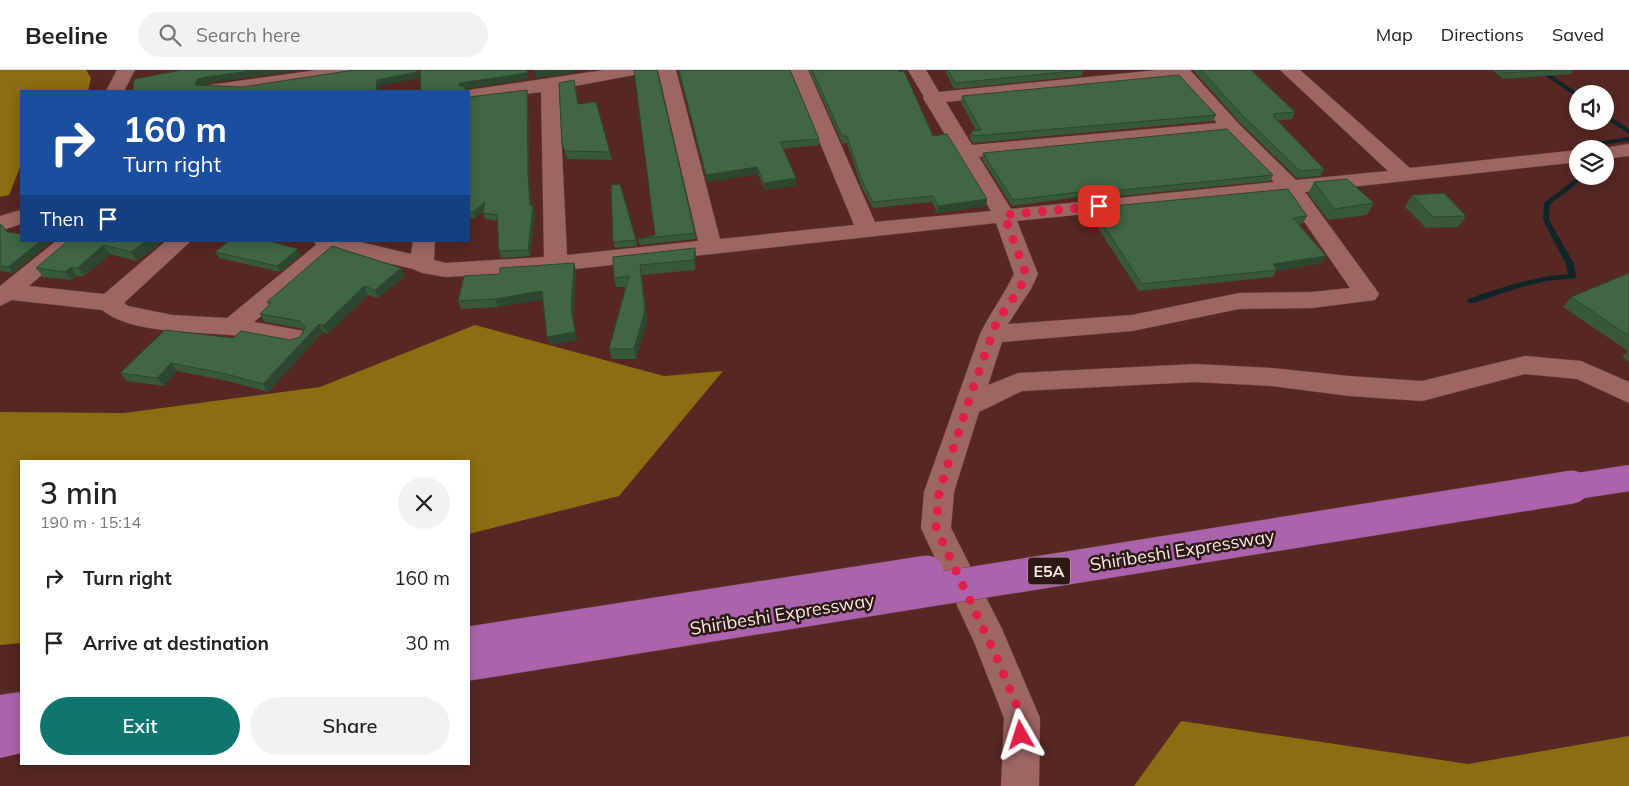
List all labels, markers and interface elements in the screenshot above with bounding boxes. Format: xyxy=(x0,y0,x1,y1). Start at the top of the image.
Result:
search box xyxy=(138,12,488,57)
text: Beeline xyxy=(25,20,108,50)
icon: search xyxy=(156,21,184,49)
text: Search here xyxy=(196,23,300,47)
text: Map xyxy=(1376,23,1413,46)
text: Directions xyxy=(1441,23,1524,46)
text: Saved xyxy=(1552,23,1604,46)
map controls xyxy=(1569,85,1614,185)
button: sound xyxy=(1569,85,1614,130)
text: 160 m xyxy=(123,107,227,151)
icon: right xyxy=(40,110,105,175)
button: layers xyxy=(1569,140,1614,185)
text: Turn right xyxy=(123,150,221,178)
pin xyxy=(1078,185,1120,227)
icon: arrive xyxy=(1085,192,1113,220)
icon: arrive xyxy=(94,205,122,233)
text: Then xyxy=(40,207,84,231)
text: 3 min xyxy=(40,474,118,512)
button: close xyxy=(398,477,450,529)
text: 190 m · 15:14 xyxy=(40,512,141,532)
street label: Shiribeshi Expressway xyxy=(1088,524,1276,576)
road number: E5A xyxy=(1028,558,1070,584)
icon: right xyxy=(40,564,68,592)
text: Turn right xyxy=(83,566,172,590)
text: 160 m xyxy=(394,566,450,590)
street label: Shiribeshi Expressway xyxy=(688,588,876,640)
icon: arrive xyxy=(40,629,68,657)
text: Arrive at destination xyxy=(83,631,269,655)
text: 30 m xyxy=(406,631,450,655)
button: Exit xyxy=(40,697,240,755)
button: Share xyxy=(250,697,450,755)
position arrow xyxy=(994,708,1046,760)

